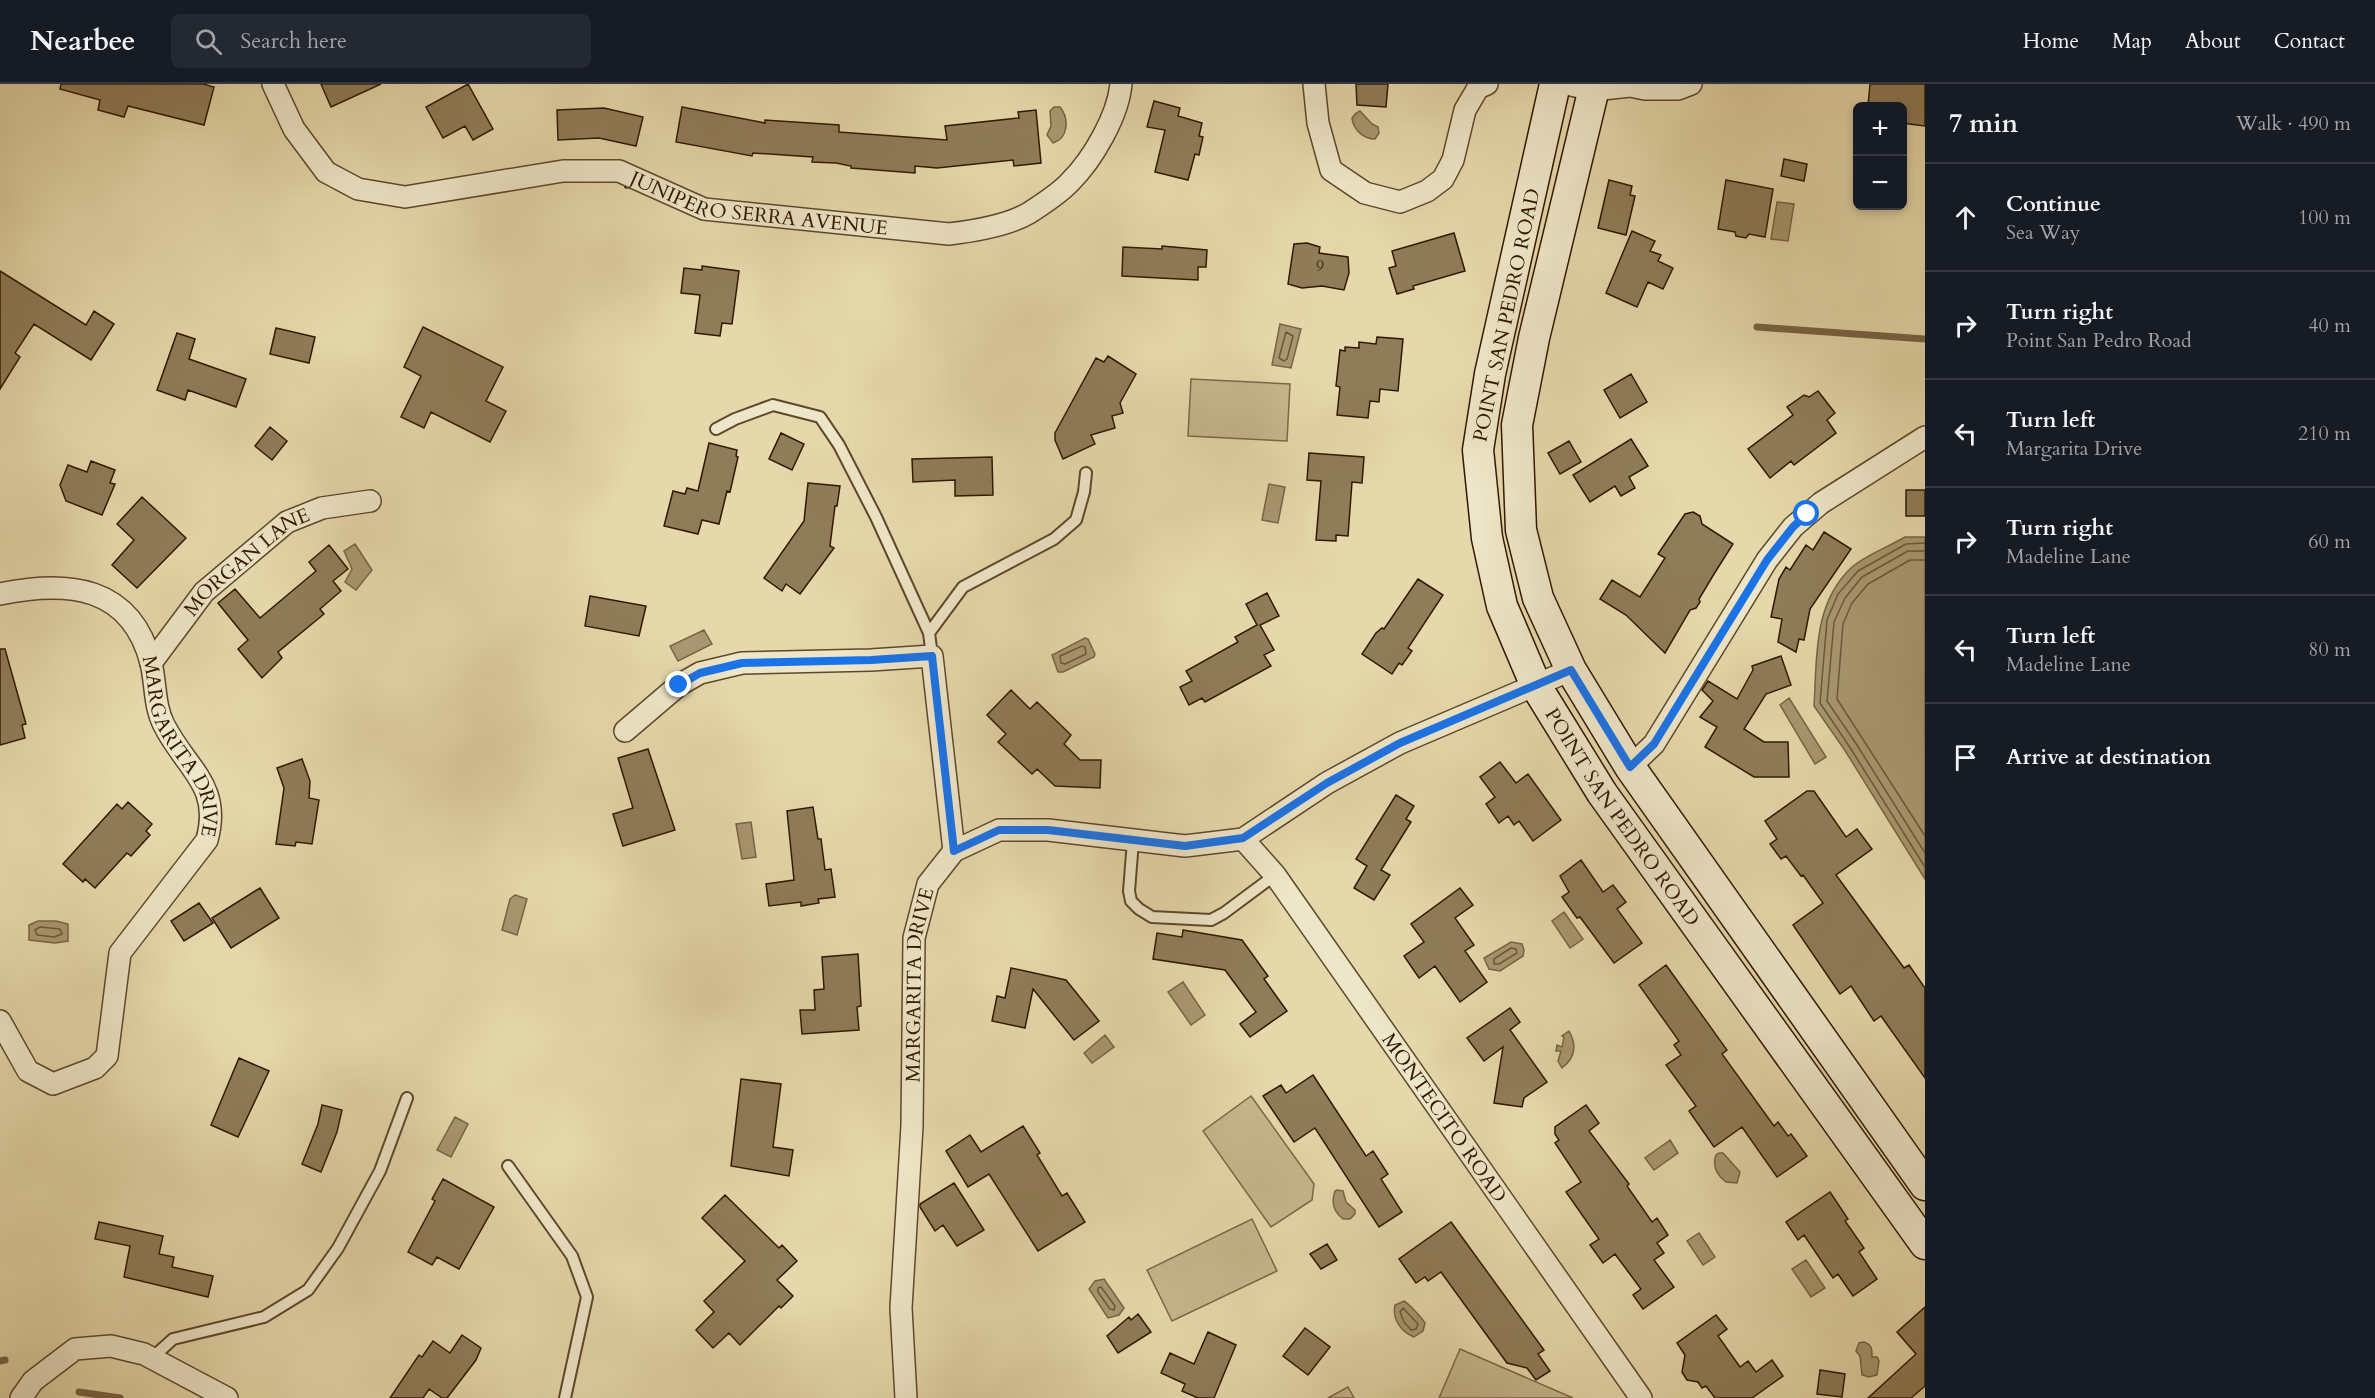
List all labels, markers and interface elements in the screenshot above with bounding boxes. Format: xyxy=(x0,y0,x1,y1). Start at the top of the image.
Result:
search box xyxy=(171,14,591,68)
text: Nearbee xyxy=(30,22,135,60)
icon: search xyxy=(192,25,225,58)
text: Search here xyxy=(240,26,347,56)
text: Home xyxy=(2023,27,2079,56)
text: Map xyxy=(2112,27,2152,56)
text: About xyxy=(2185,27,2241,56)
text: Contact xyxy=(2274,27,2345,56)
map controls xyxy=(1853,102,1907,210)
button: + xyxy=(1853,102,1907,156)
text: 7 min xyxy=(1949,106,2018,141)
text: Walk · 490 m xyxy=(2236,110,2351,137)
button: − xyxy=(1853,156,1907,210)
street label: JUNIPERO SERRA AVENUE xyxy=(623,163,889,242)
street label: POINT SAN PEDRO ROAD xyxy=(1466,186,1547,444)
text: Continue xyxy=(2006,189,2101,219)
icon: ahead xyxy=(1949,201,1982,234)
text: 100 m xyxy=(2298,204,2351,231)
text: Sea Way xyxy=(2006,219,2080,246)
house number: 9 xyxy=(1316,255,1324,277)
text: Turn right xyxy=(2006,297,2113,327)
icon: right xyxy=(1949,309,1982,342)
text: 40 m xyxy=(2308,312,2351,339)
text: Point San Pedro Road xyxy=(2006,327,2192,354)
text: Turn left xyxy=(2006,405,2095,435)
icon: left xyxy=(1949,417,1982,450)
text: 210 m xyxy=(2298,420,2351,447)
text: Margarita Drive xyxy=(2006,435,2142,462)
route start xyxy=(1793,500,1819,526)
street label: MORGAN LANE xyxy=(178,501,314,622)
text: Turn right xyxy=(2006,513,2113,543)
icon: right xyxy=(1949,525,1982,558)
text: 60 m xyxy=(2308,528,2351,555)
text: Madeline Lane xyxy=(2006,543,2131,570)
text: Turn left xyxy=(2006,621,2095,651)
icon: left xyxy=(1949,633,1982,666)
text: 80 m xyxy=(2308,636,2351,663)
text: Madeline Lane xyxy=(2006,651,2131,678)
street label: MARGARITA DRIVE xyxy=(136,653,224,839)
route end xyxy=(665,671,691,697)
street label: POINT SAN PEDRO ROAD xyxy=(1539,703,1706,931)
icon: arrive xyxy=(1949,741,1982,774)
text: Arrive at destination xyxy=(2006,742,2211,772)
street label: MARGARITA DRIVE xyxy=(899,885,940,1083)
street label: MONTECITO ROAD xyxy=(1375,1027,1513,1208)

